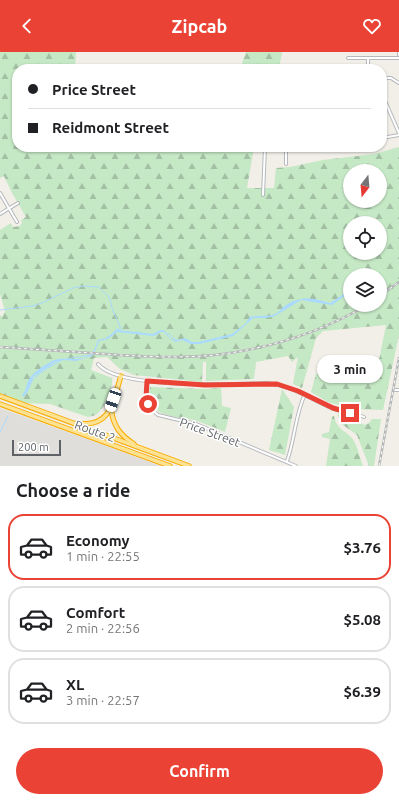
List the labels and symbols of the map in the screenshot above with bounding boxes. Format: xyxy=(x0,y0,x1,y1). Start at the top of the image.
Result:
north arrow xyxy=(343,164,387,208)
callout: 3 min xyxy=(317,355,383,383)
car xyxy=(104,387,122,413)
route start xyxy=(139,395,157,413)
route end xyxy=(341,404,359,422)
street label: Price Street xyxy=(178,415,242,449)
street label: Route 2 xyxy=(73,418,117,444)
scale bar xyxy=(12,438,61,457)

